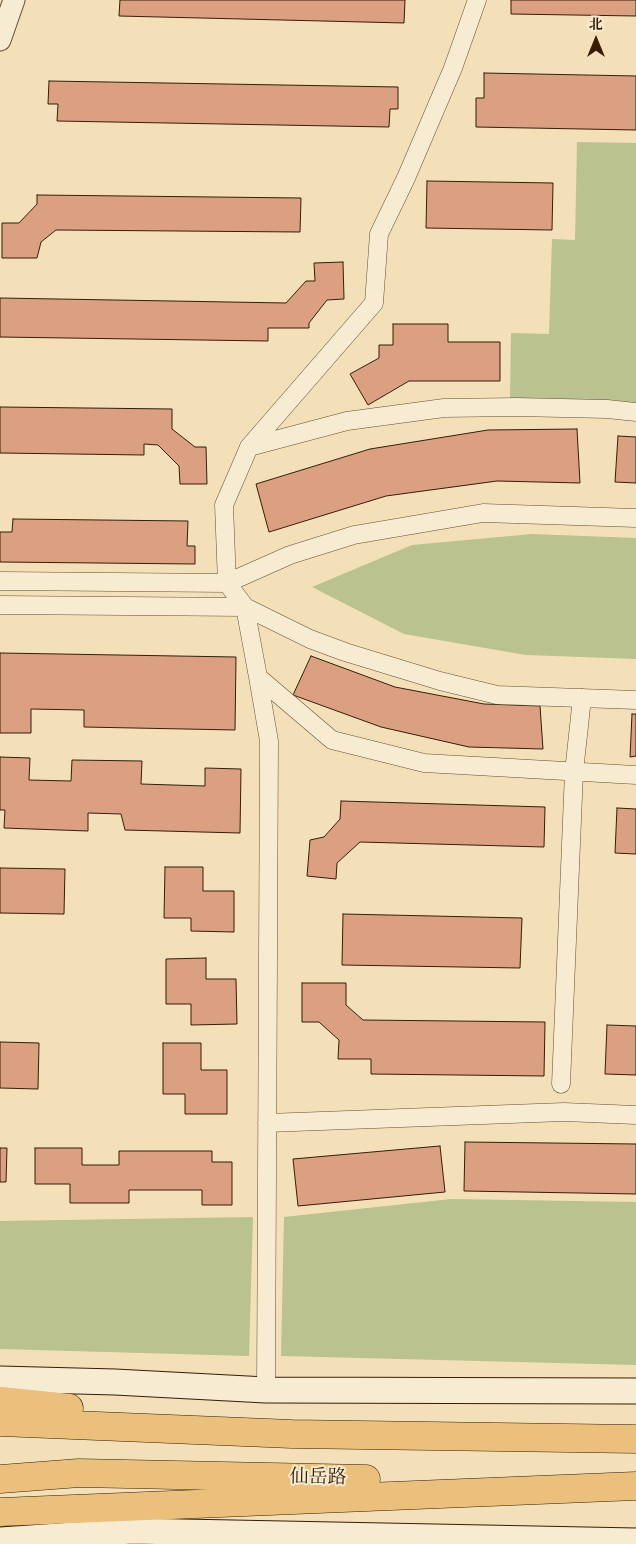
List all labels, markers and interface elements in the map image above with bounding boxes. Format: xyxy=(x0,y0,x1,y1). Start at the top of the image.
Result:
north arrow xyxy=(571,15,621,65)
text: 北 xyxy=(589,15,603,34)
street label: 仙岳路 xyxy=(289,1466,347,1490)

